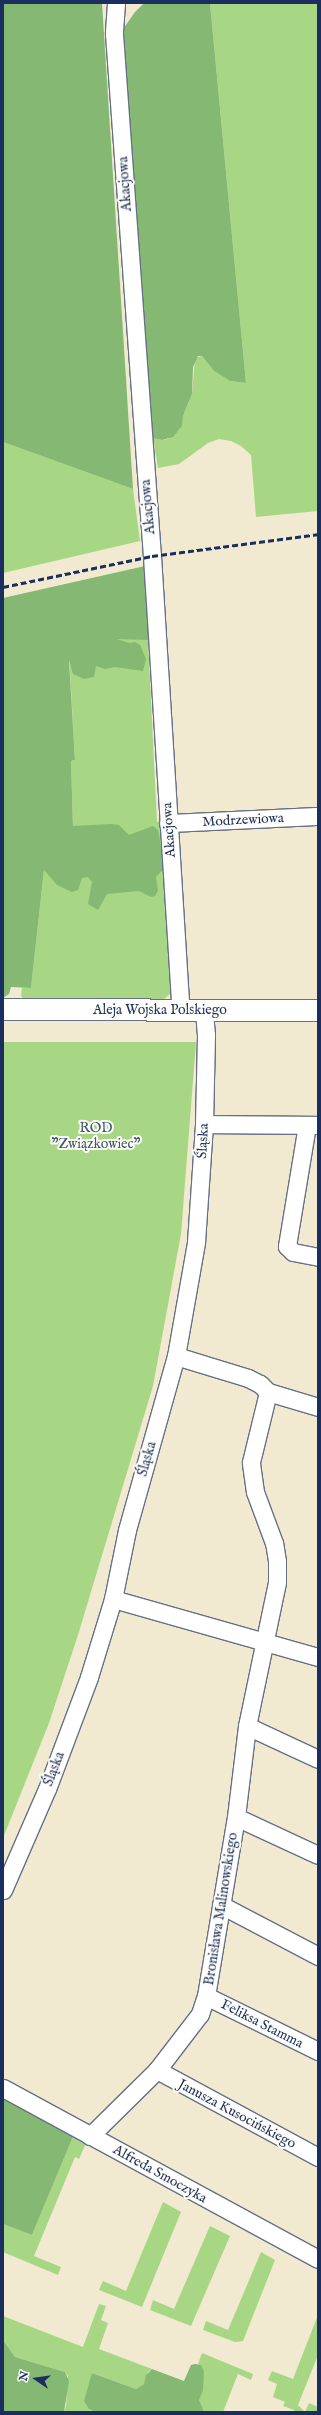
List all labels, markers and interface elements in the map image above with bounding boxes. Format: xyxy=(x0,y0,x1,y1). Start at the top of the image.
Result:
street label: Akacjowa xyxy=(115,156,135,212)
street label: Akacjowa xyxy=(137,479,159,535)
street label: Akacjowa xyxy=(159,802,179,858)
street label: Modrzewiowa xyxy=(202,809,284,831)
street label: Aleja Wojska Polskiego xyxy=(93,1002,227,1018)
park label: ROD "Związkowiec" xyxy=(51,1120,141,1152)
street label: Śląska xyxy=(194,1123,212,1159)
street label: Śląska xyxy=(134,1440,160,1478)
street label: Śląska xyxy=(40,1749,68,1789)
street label: Bronisława Malinowskiego xyxy=(201,1831,241,1987)
street label: Feliksa Stamma xyxy=(218,1996,306,2052)
street label: Janusza Kusocińskiego xyxy=(175,2076,299,2152)
street label: Alfreda Smoczyka xyxy=(110,2141,210,2207)
north arrow xyxy=(16,2359,56,2399)
text: N xyxy=(16,2370,32,2383)

